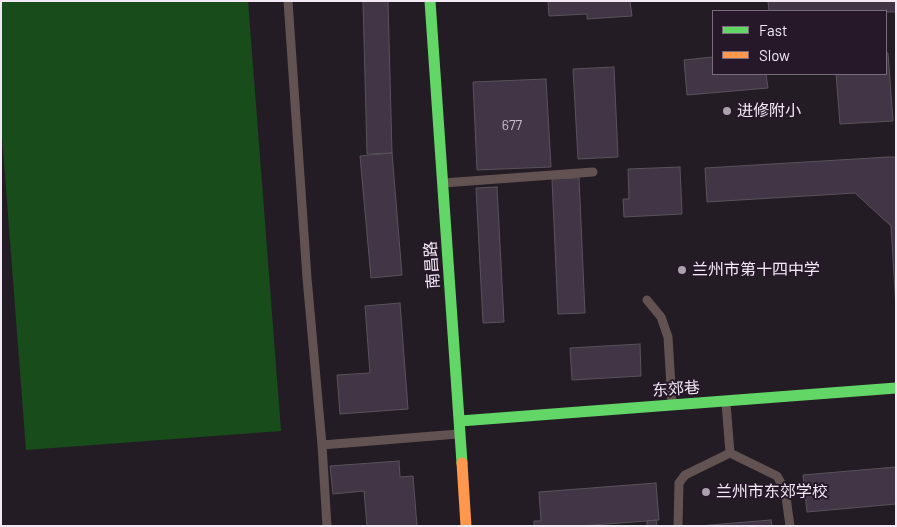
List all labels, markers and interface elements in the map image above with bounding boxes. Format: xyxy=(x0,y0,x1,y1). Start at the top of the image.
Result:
legend xyxy=(712,10,887,75)
text: Fast xyxy=(759,21,787,39)
text: Slow xyxy=(759,46,790,64)
place label: 进修附小 xyxy=(737,101,801,121)
marker: 进修附小 xyxy=(721,105,733,117)
house number: 677 xyxy=(502,117,522,133)
street label: 南昌路 xyxy=(421,240,443,290)
place label: 兰州市第十四中学 xyxy=(692,260,820,280)
marker: 兰州市第十四中学 xyxy=(676,264,688,276)
street label: 东郊巷 xyxy=(651,378,701,400)
place label: 兰州市东郊学校 xyxy=(716,482,828,502)
marker: 兰州市东郊学校 xyxy=(700,486,712,498)

